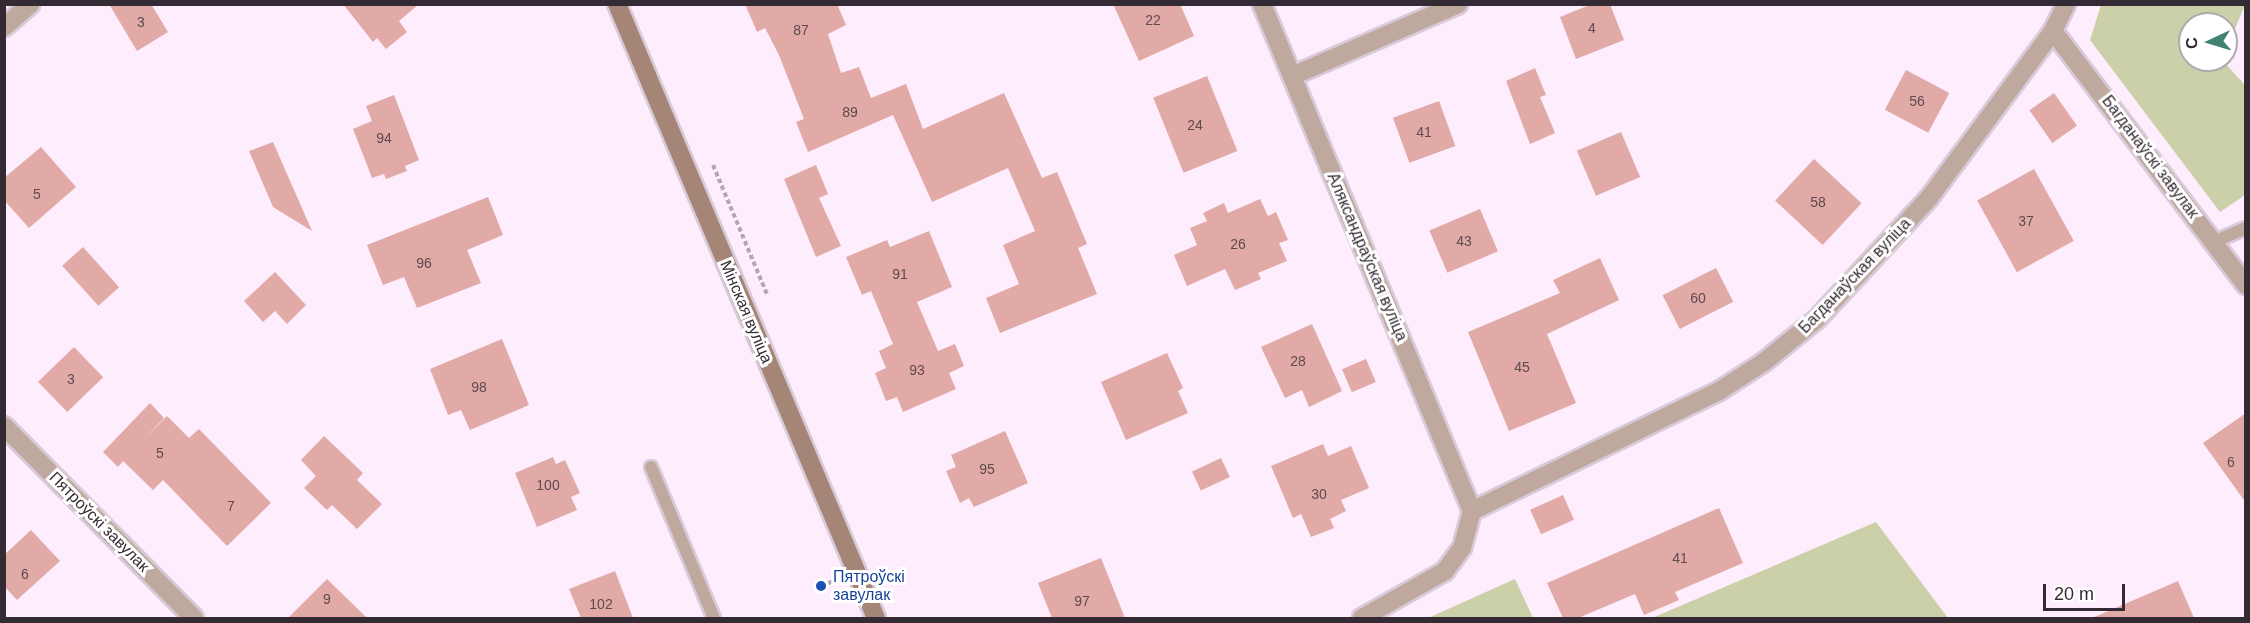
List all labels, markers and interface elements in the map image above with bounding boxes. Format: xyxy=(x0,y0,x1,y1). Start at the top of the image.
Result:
house number: 22 xyxy=(1145,12,1161,28)
north arrow xyxy=(2178,12,2238,72)
house number: 3 xyxy=(137,14,145,30)
house number: 4 xyxy=(1588,20,1596,36)
house number: 87 xyxy=(793,22,809,38)
text: С xyxy=(2183,37,2200,50)
street label: Багданаўскі завулак xyxy=(2098,92,2202,222)
house number: 56 xyxy=(1909,93,1925,109)
house number: 89 xyxy=(842,104,858,120)
house number: 24 xyxy=(1187,117,1203,133)
house number: 41 xyxy=(1416,124,1432,140)
house number: 94 xyxy=(376,130,392,146)
street label: Аляксандраўская вуліца xyxy=(1323,170,1411,344)
house number: 5 xyxy=(33,186,41,202)
house number: 58 xyxy=(1810,194,1826,210)
house number: 37 xyxy=(2018,213,2034,229)
street label: Багданаўская вуліца xyxy=(1795,214,1915,338)
house number: 43 xyxy=(1456,233,1472,249)
house number: 26 xyxy=(1230,236,1246,252)
house number: 96 xyxy=(416,255,432,271)
street label: Мінская вуліца xyxy=(716,258,776,366)
house number: 91 xyxy=(892,266,908,282)
house number: 60 xyxy=(1690,290,1706,306)
house number: 28 xyxy=(1290,353,1306,369)
house number: 45 xyxy=(1514,359,1530,375)
house number: 93 xyxy=(909,362,925,378)
house number: 3 xyxy=(67,371,75,387)
house number: 98 xyxy=(471,379,487,395)
house number: 5 xyxy=(156,445,164,461)
house number: 6 xyxy=(2227,454,2235,470)
house number: 95 xyxy=(979,461,995,477)
street label: Пятроўскі завулак xyxy=(45,468,153,576)
house number: 100 xyxy=(536,477,560,493)
house number: 30 xyxy=(1311,486,1327,502)
house number: 7 xyxy=(227,498,235,514)
house number: 41 xyxy=(1672,550,1688,566)
house number: 6 xyxy=(21,566,29,582)
place label: Пятроўскі завулак xyxy=(833,567,905,605)
scale bar xyxy=(2046,572,2128,610)
marker: Пятроўскі завулак xyxy=(814,579,828,593)
text: 20 m xyxy=(2054,584,2094,604)
house number: 9 xyxy=(323,591,331,607)
house number: 97 xyxy=(1074,593,1090,609)
house number: 102 xyxy=(589,596,613,612)

